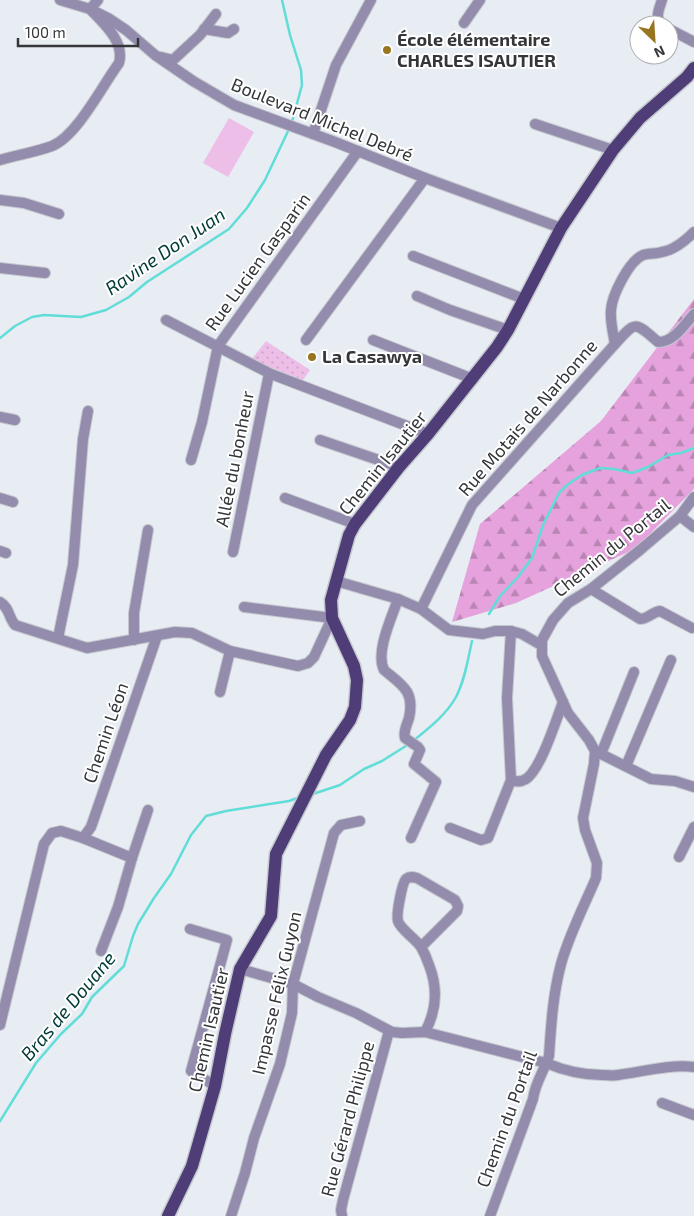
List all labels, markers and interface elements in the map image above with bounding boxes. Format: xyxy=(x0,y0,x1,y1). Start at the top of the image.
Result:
scale bar xyxy=(18,15,138,47)
north arrow xyxy=(629,15,679,65)
text: 100 m xyxy=(25,23,66,41)
place label: École élémentaire CHARLES ISAUTIER xyxy=(397,28,556,71)
text: N xyxy=(652,42,668,62)
marker: École élémentaire CHARLES ISAUTIER xyxy=(381,44,393,56)
street label: Boulevard Michel Debré xyxy=(228,73,416,166)
street label: Rue Lucien Gasparin xyxy=(200,188,315,335)
water label: Ravine Don Juan xyxy=(100,202,229,299)
street label: Rue Motais de Narbonne xyxy=(453,335,601,500)
place label: La Casawya xyxy=(322,345,422,367)
marker: La Casawya xyxy=(306,351,318,363)
street label: Allée du bonheur xyxy=(210,389,258,529)
street label: Chemin Isautier xyxy=(334,406,431,519)
street label: Chemin du Portail xyxy=(548,493,675,601)
street label: Chemin Léon xyxy=(78,680,132,786)
street label: Impasse Félix Guyon xyxy=(247,909,306,1077)
water label: Bras de Douane xyxy=(15,946,120,1065)
street label: Chemin Isautier xyxy=(183,965,233,1094)
street label: Rue Gérard Philippe xyxy=(316,1038,378,1199)
street label: Chemin du Portail xyxy=(471,1047,541,1190)

